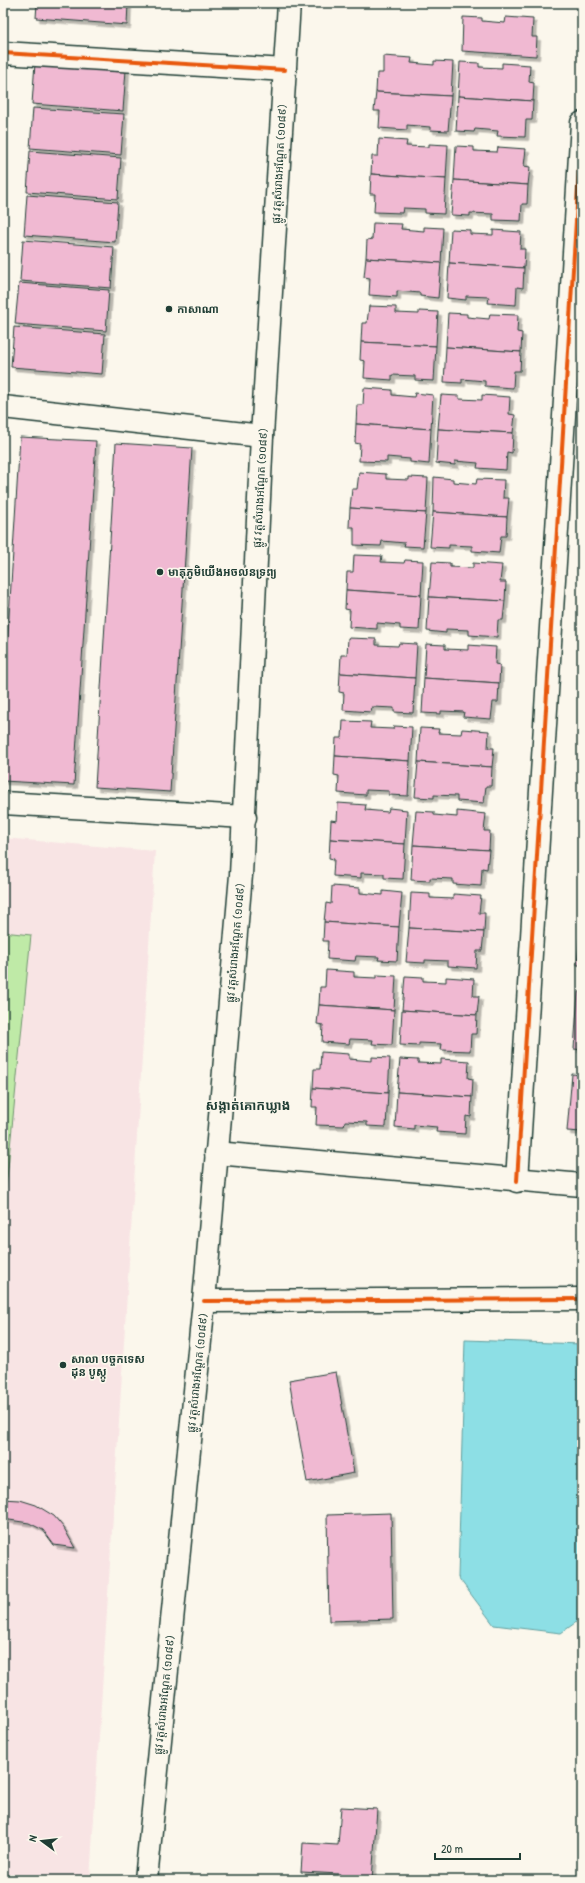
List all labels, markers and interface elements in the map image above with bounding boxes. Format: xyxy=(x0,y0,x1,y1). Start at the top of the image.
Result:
street label: ផ្លូវ វត្តសំរោងអណ្ដែត (១០៨៩) xyxy=(269,104,292,224)
place label: កាសាណា xyxy=(177,302,219,316)
marker: កាសាណា xyxy=(164,304,174,314)
street label: ផ្លូវ វត្តសំរោងអណ្ដែត (១០៨៩) xyxy=(250,428,273,548)
place label: មាតុភូមិយើងអចលនទ្រព្យ xyxy=(168,564,277,579)
marker: មាតុភូមិយើងអចលនទ្រព្យ xyxy=(155,567,165,577)
street label: ផ្លូវ វត្តសំរោងអណ្ដែត (១០៨៩) xyxy=(223,883,250,1004)
district label: សង្កាត់គោកឃ្លាង xyxy=(205,1096,291,1114)
street label: ផ្លូវ វត្តសំរោងអណ្ដែត (១០៨៩) xyxy=(184,1313,213,1434)
place label: សាលា បច្ចកទេស ដុន បូស្កូ xyxy=(71,1352,145,1382)
marker: សាលា បច្ចកទេស ដុន បូស្កូ xyxy=(58,1360,68,1370)
street label: ផ្លូវ វត្តសំរោងអណ្ដែត (១០៨៩) xyxy=(151,1635,180,1756)
north arrow xyxy=(22,1821,62,1861)
text: N xyxy=(25,1834,40,1843)
scale bar xyxy=(435,1835,520,1861)
text: 20 m xyxy=(441,1840,463,1857)

